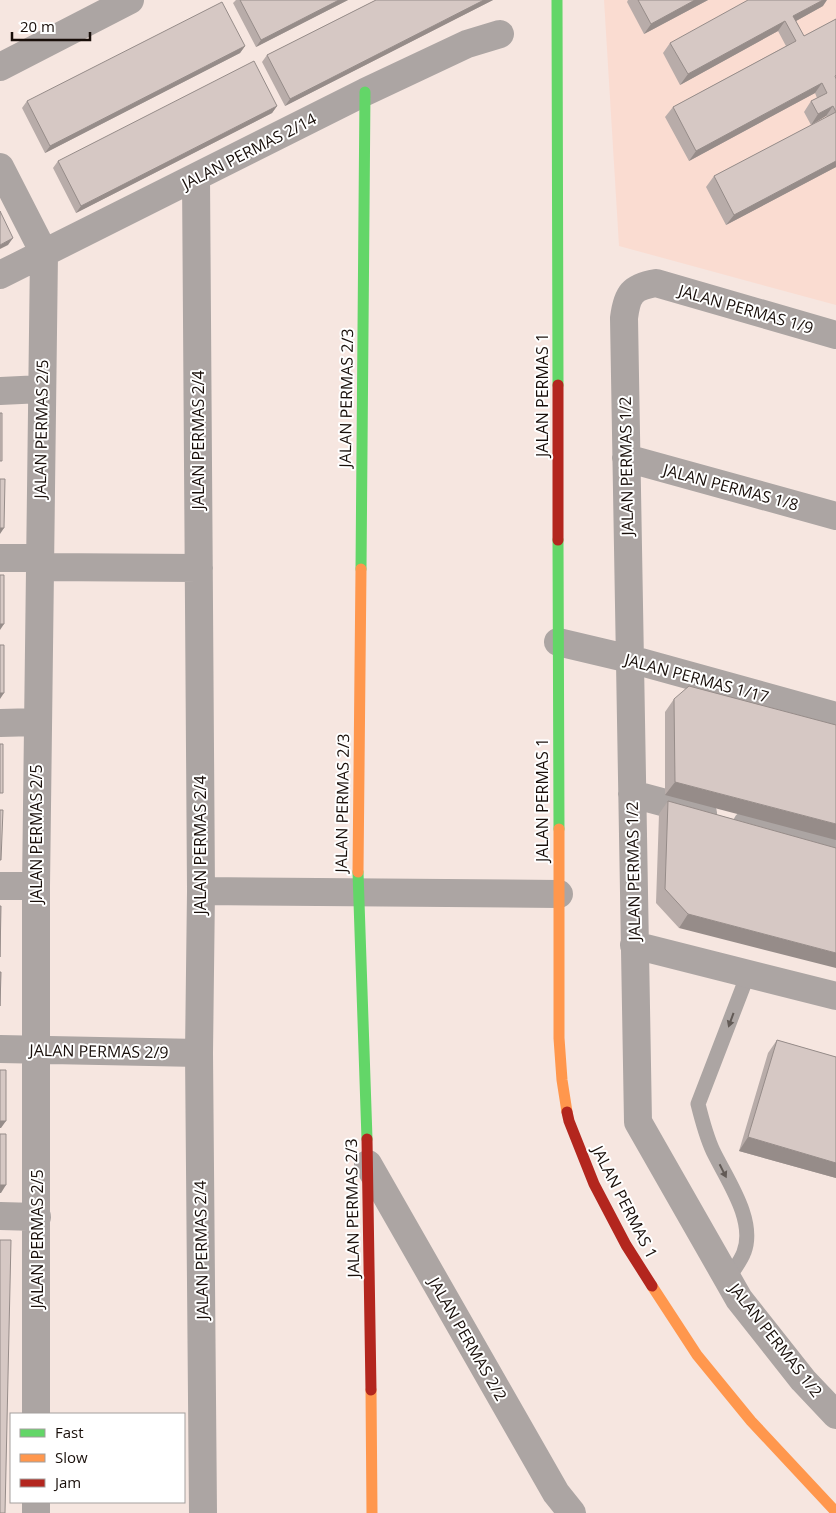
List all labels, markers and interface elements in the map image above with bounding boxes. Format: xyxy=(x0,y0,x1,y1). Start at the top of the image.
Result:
scale bar xyxy=(12,10,90,42)
text: 20 m xyxy=(20,16,55,36)
street label: JALAN PERMAS 2/14 xyxy=(176,108,320,195)
street label: JALAN PERMAS 1/9 xyxy=(674,279,816,339)
street label: JALAN PERMAS 2/3 xyxy=(334,328,358,470)
street label: JALAN PERMAS 1 xyxy=(531,333,553,459)
street label: JALAN PERMAS 2/5 xyxy=(29,359,53,501)
street label: JALAN PERMAS 2/4 xyxy=(187,370,209,512)
street label: JALAN PERMAS 1/2 xyxy=(614,396,638,538)
street label: JALAN PERMAS 1/8 xyxy=(659,458,801,516)
street label: JALAN PERMAS 1/17 xyxy=(621,648,771,708)
street label: JALAN PERMAS 2/3 xyxy=(330,733,354,875)
street label: JALAN PERMAS 1 xyxy=(531,738,553,864)
street label: JALAN PERMAS 2/5 xyxy=(25,764,47,906)
street label: JALAN PERMAS 2/4 xyxy=(189,775,211,917)
street label: JALAN PERMAS 1/2 xyxy=(621,801,645,943)
one-way arrow xyxy=(727,1012,734,1027)
street label: JALAN PERMAS 2/9 xyxy=(27,1039,169,1063)
street label: JALAN PERMAS 2/3 xyxy=(340,1138,364,1280)
street label: JALAN PERMAS 1 xyxy=(586,1140,663,1262)
one-way arrow xyxy=(719,1164,727,1178)
street label: JALAN PERMAS 2/5 xyxy=(26,1169,48,1311)
street label: JALAN PERMAS 2/4 xyxy=(189,1180,213,1322)
street label: JALAN PERMAS 2/2 xyxy=(423,1272,512,1405)
street label: JALAN PERMAS 1/2 xyxy=(723,1277,827,1402)
legend xyxy=(10,1413,185,1503)
text: Fast xyxy=(55,1422,84,1442)
text: Slow xyxy=(55,1447,88,1467)
text: Jam xyxy=(53,1472,81,1492)

